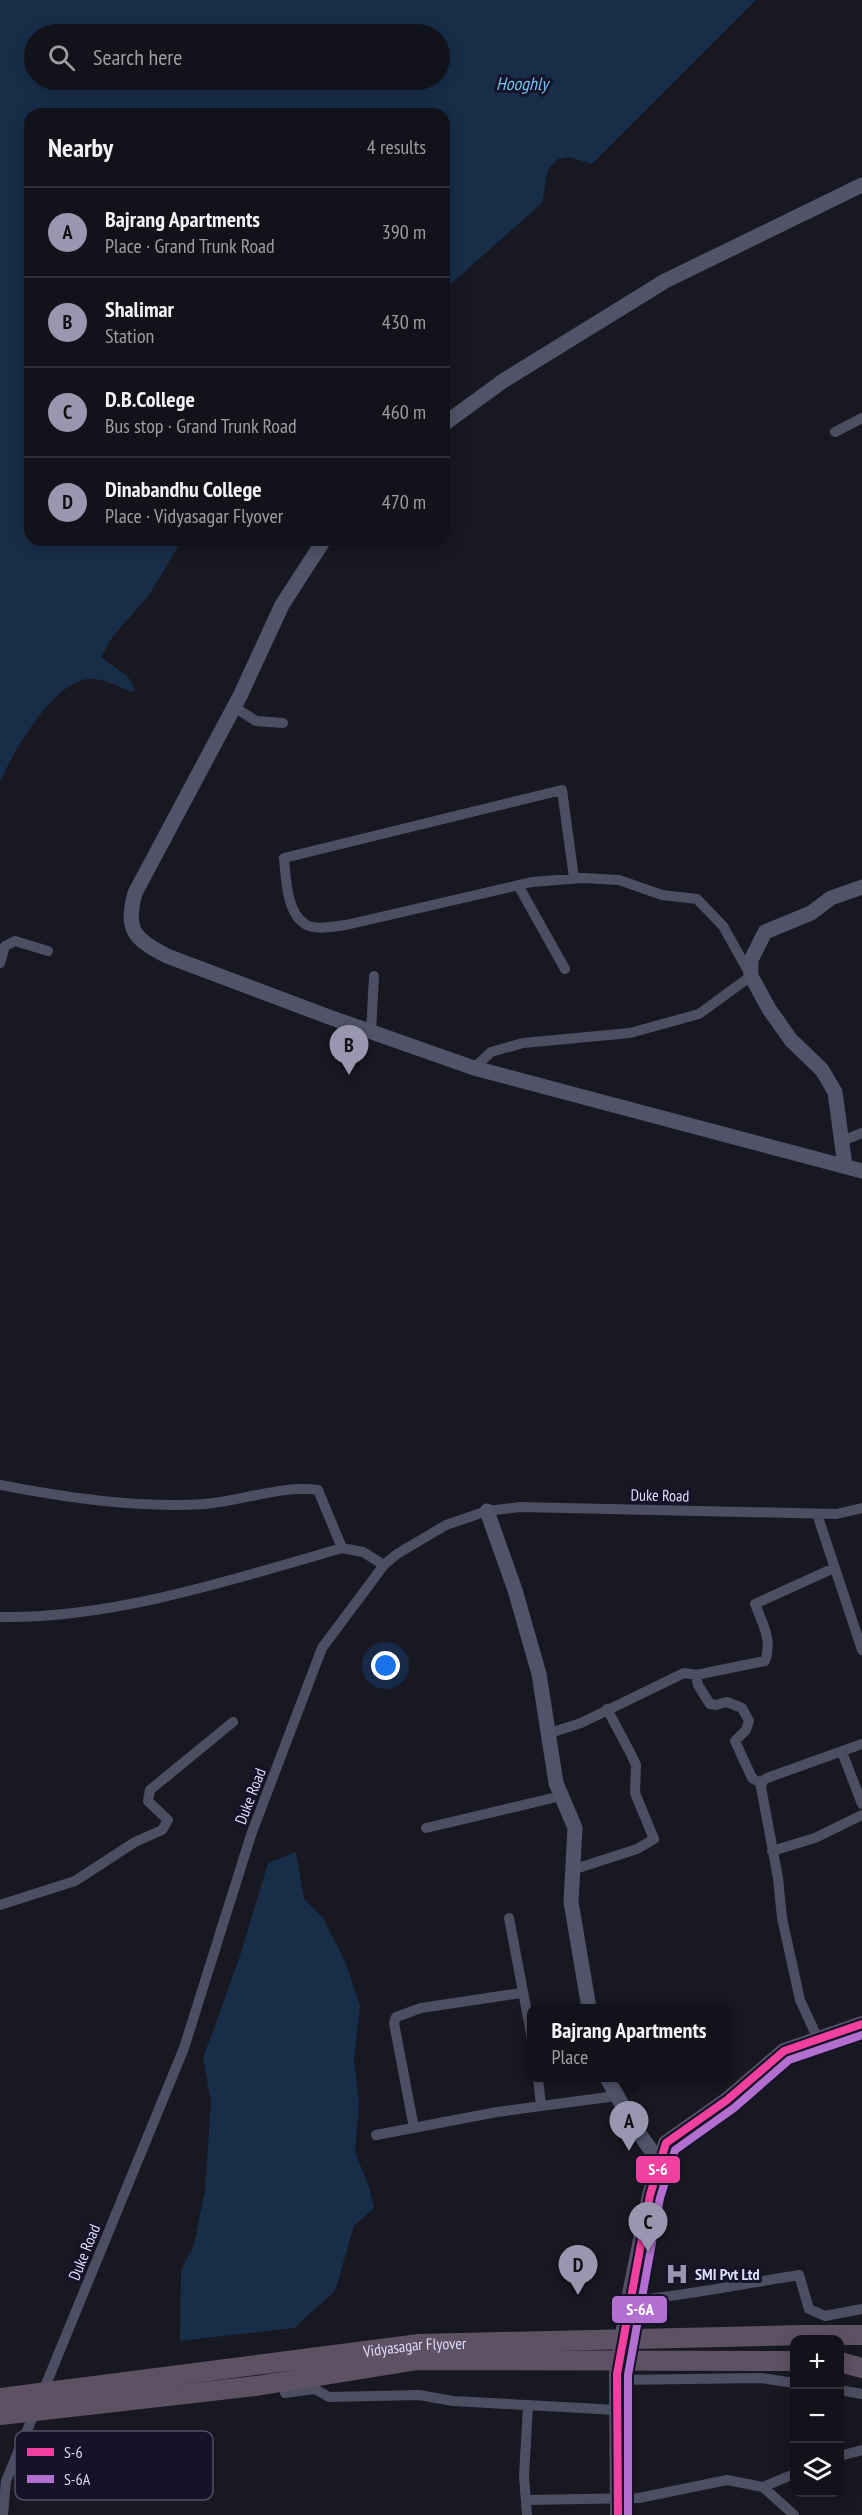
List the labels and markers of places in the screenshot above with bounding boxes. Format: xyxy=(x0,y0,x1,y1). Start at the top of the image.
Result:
pin: B xyxy=(330,1026,368,1075)
pin: A xyxy=(610,2102,648,2151)
pin: C xyxy=(628,2202,668,2252)
pin: D xyxy=(558,2246,598,2295)
hospital icon: SMI Pvt Ltd xyxy=(664,2261,690,2287)
place label: SMI Pvt Ltd xyxy=(695,2264,760,2284)

